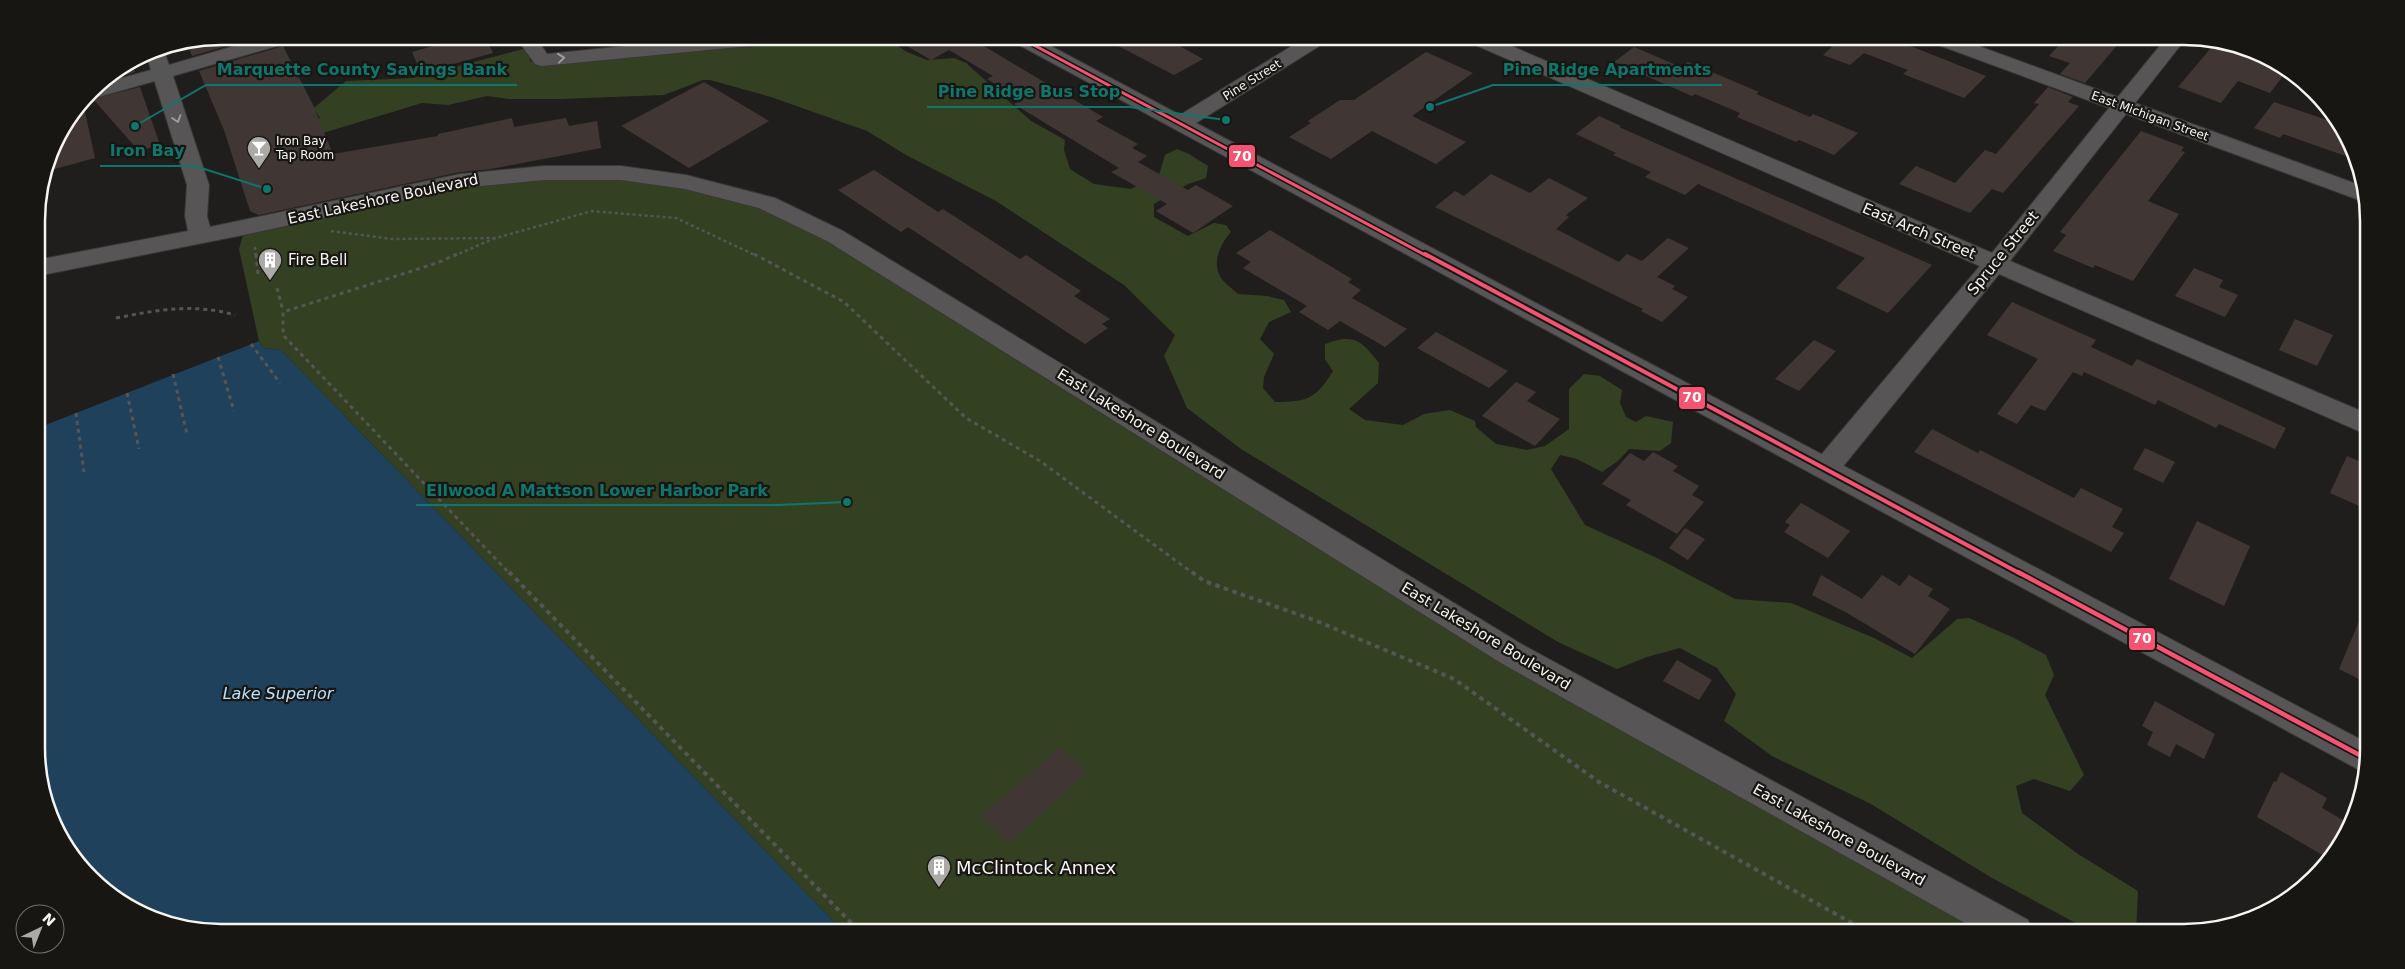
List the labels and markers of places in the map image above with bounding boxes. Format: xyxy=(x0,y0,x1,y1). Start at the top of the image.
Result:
callout: Marquette County Savings Bank xyxy=(206,54,517,85)
callout: Pine Ridge Apartments xyxy=(1493,54,1722,85)
callout: Pine Ridge Bus Stop xyxy=(927,76,1130,107)
place label: Iron Bay Tap Room xyxy=(275,134,334,162)
callout: Iron Bay xyxy=(100,135,195,166)
bar icon: Iron Bay Tap Room xyxy=(246,135,272,169)
building icon: Fire Bell xyxy=(257,247,283,281)
place label: Fire Bell xyxy=(288,251,347,269)
callout: Ellwood A Mattson Lower Harbor Park xyxy=(416,474,778,505)
building icon: McClintock Annex xyxy=(926,854,952,888)
place label: McClintock Annex xyxy=(956,857,1116,878)

